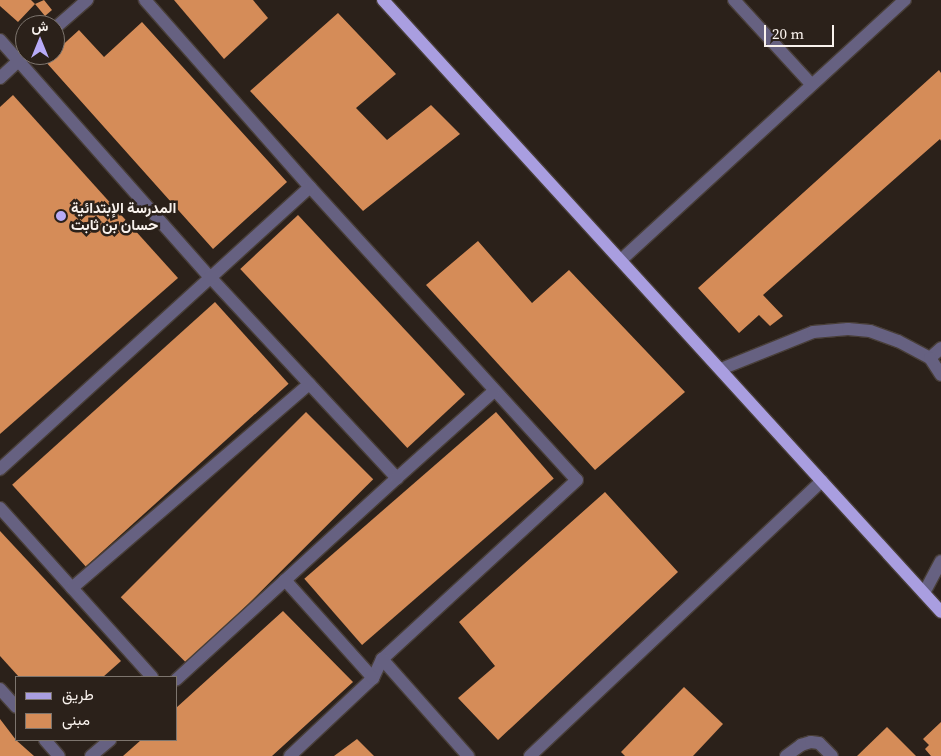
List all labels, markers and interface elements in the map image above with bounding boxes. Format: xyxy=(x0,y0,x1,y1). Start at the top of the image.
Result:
north arrow xyxy=(15,15,65,65)
scale bar xyxy=(766,15,836,47)
text: ش xyxy=(32,16,48,36)
text: 20 m xyxy=(772,23,804,44)
place label: المدرسة الإبتدائية حسان بن ثابت xyxy=(71,198,176,233)
marker: المدرسة الإبتدائية حسان بن ثابت xyxy=(55,210,67,222)
legend xyxy=(15,676,178,741)
text: طريق xyxy=(62,684,94,705)
text: مبنى xyxy=(62,709,90,730)

